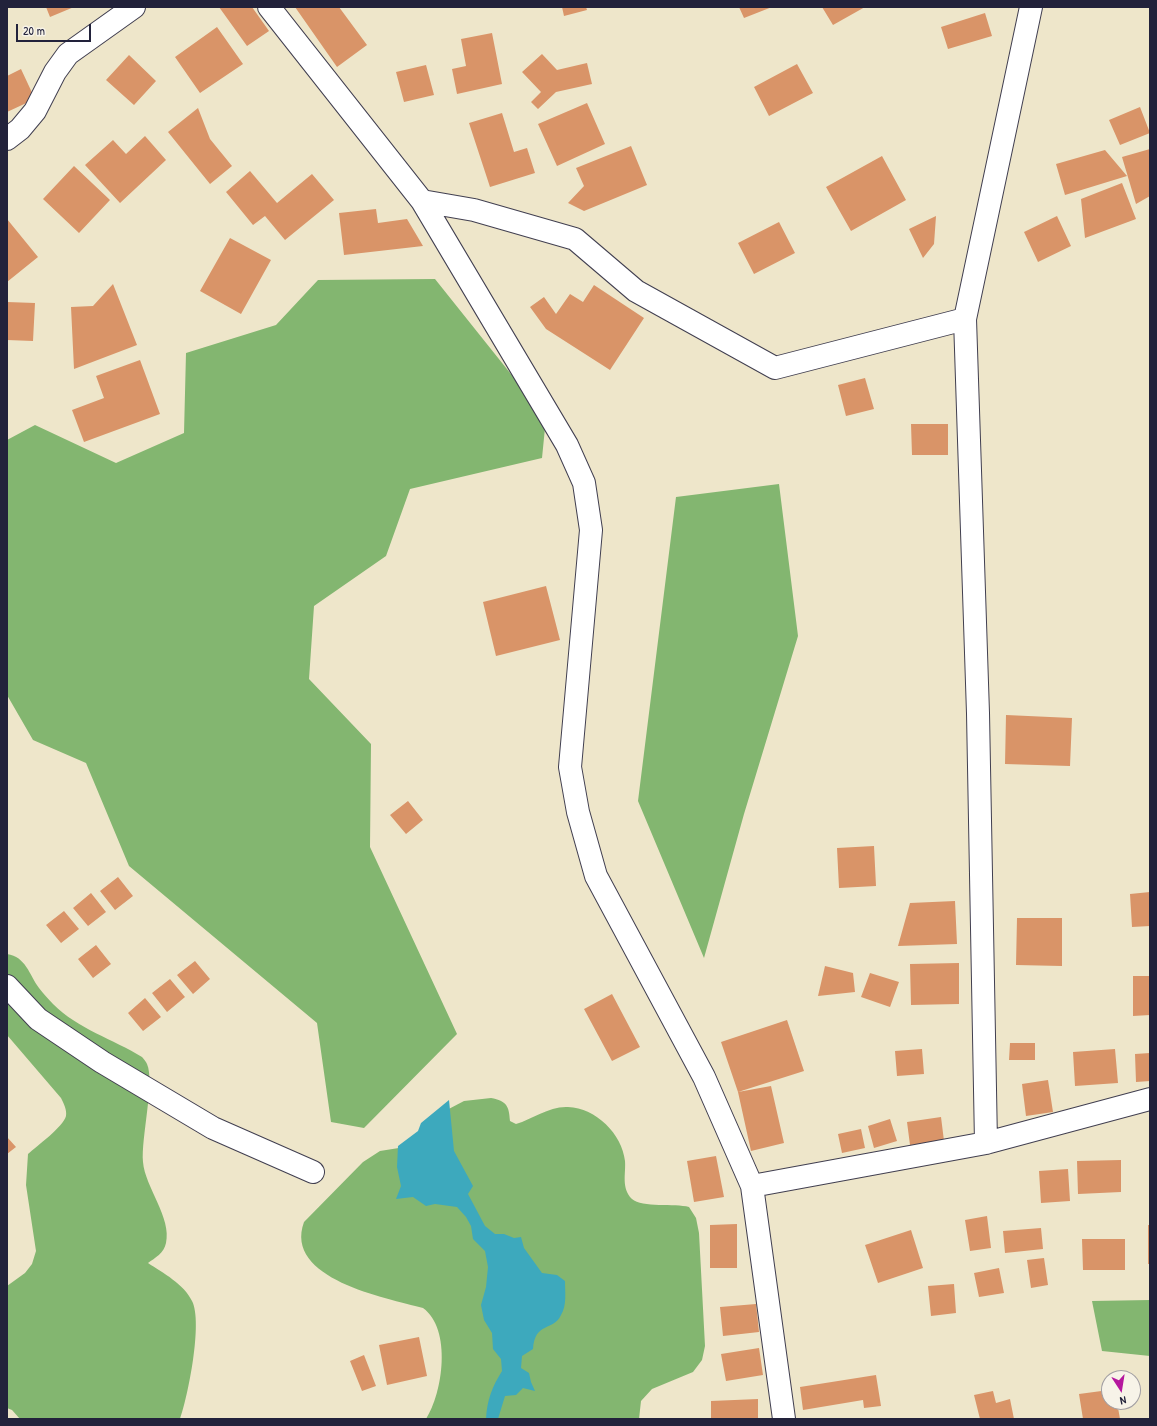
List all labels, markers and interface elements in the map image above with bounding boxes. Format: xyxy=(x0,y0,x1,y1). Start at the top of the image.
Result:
scale bar xyxy=(18,16,93,42)
text: 20 m xyxy=(23,22,45,39)
north arrow xyxy=(1101,1370,1141,1410)
text: N xyxy=(1119,1393,1128,1408)

